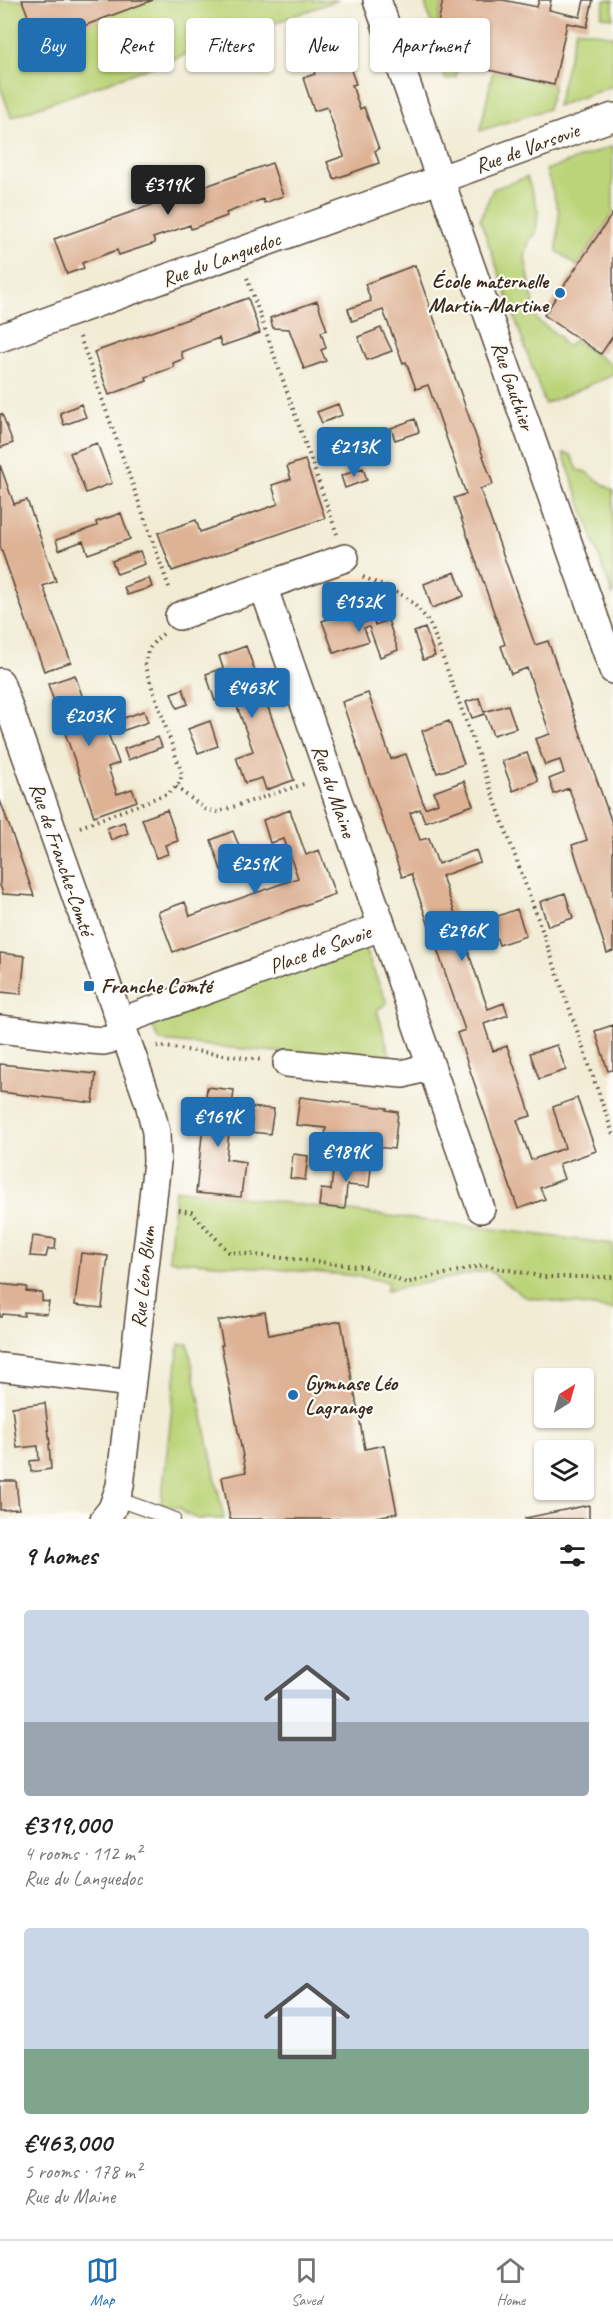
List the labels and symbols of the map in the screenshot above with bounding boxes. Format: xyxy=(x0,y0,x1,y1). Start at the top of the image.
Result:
street label: Rue de Varsovie xyxy=(471,116,585,179)
pin: €319K xyxy=(126,165,210,216)
street label: Rue du Languedoc xyxy=(158,225,285,292)
place label: École maternelle Martin-Martine xyxy=(428,268,550,318)
marker: École maternelle Martin-Martine xyxy=(553,286,567,300)
street label: Rue Gauthier xyxy=(486,338,541,435)
pin: €213K xyxy=(312,427,396,478)
pin: €152K xyxy=(317,582,401,633)
pin: €463K xyxy=(210,668,294,719)
pin: €203K xyxy=(47,696,131,747)
street label: Rue du Maine xyxy=(306,741,362,842)
street label: Rue de Franche-Comté xyxy=(24,779,101,942)
pin: €259K xyxy=(213,844,297,895)
pin: €296K xyxy=(420,911,504,962)
street label: Place de Savoie xyxy=(266,918,376,979)
place label: Franche Comté xyxy=(101,973,215,999)
marker: Franche Comté xyxy=(82,979,96,993)
pin: €169K xyxy=(176,1097,260,1148)
pin: €189K xyxy=(304,1132,388,1183)
street label: Rue Léon Blum xyxy=(125,1224,161,1329)
north arrow xyxy=(534,1368,594,1428)
place label: Gymnase Léo Lagrange xyxy=(305,1370,399,1420)
marker: Gymnase Léo Lagrange xyxy=(286,1388,300,1402)

